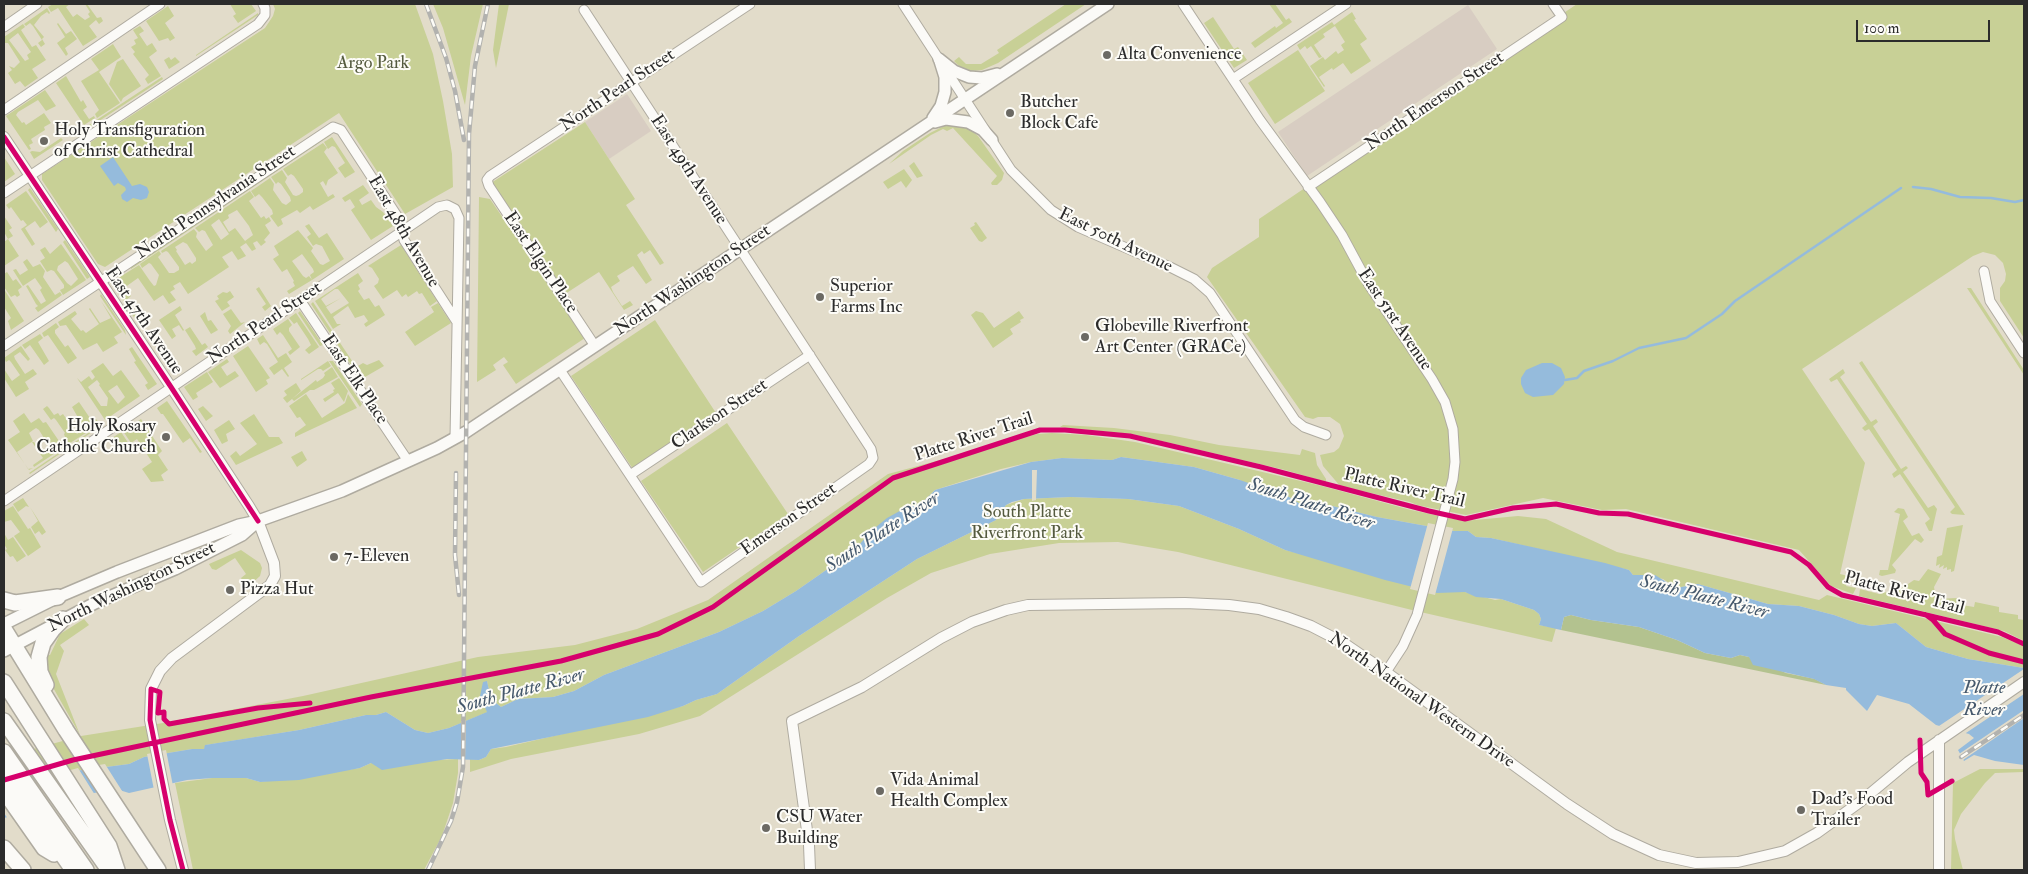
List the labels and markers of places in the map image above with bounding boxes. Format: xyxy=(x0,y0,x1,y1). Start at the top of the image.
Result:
place label: Alta Convenience xyxy=(1117,44,1242,66)
marker: Alta Convenience xyxy=(1101,49,1113,61)
place label: Butcher Block Cafe xyxy=(1020,92,1098,134)
marker: Butcher Block Cafe xyxy=(1004,107,1016,119)
place label: Holy Transfiguration of Christ Cathedral xyxy=(54,120,205,162)
marker: Holy Transfiguration of Christ Cathedral xyxy=(38,135,50,147)
place label: Superior Farms Inc xyxy=(830,276,903,318)
marker: Superior Farms Inc xyxy=(814,291,826,303)
place label: Globeville Riverfront Art Center (GRACe) xyxy=(1095,316,1248,358)
marker: Globeville Riverfront Art Center (GRACe) xyxy=(1079,331,1091,343)
place label: Holy Rosary Catholic Church xyxy=(36,416,156,458)
marker: Holy Rosary Catholic Church xyxy=(160,431,172,443)
place label: 7-Eleven xyxy=(344,546,409,568)
marker: 7-Eleven xyxy=(328,551,340,563)
place label: Pizza Hut xyxy=(240,579,314,601)
marker: Pizza Hut xyxy=(224,584,236,596)
place label: Vida Animal Health Complex xyxy=(890,770,1008,812)
marker: Vida Animal Health Complex xyxy=(874,785,886,797)
place label: Dad's Food Trailer xyxy=(1811,789,1893,832)
marker: Dad's Food Trailer xyxy=(1795,804,1807,816)
place label: CSU Water Building xyxy=(776,807,862,850)
marker: CSU Water Building xyxy=(760,822,772,834)

